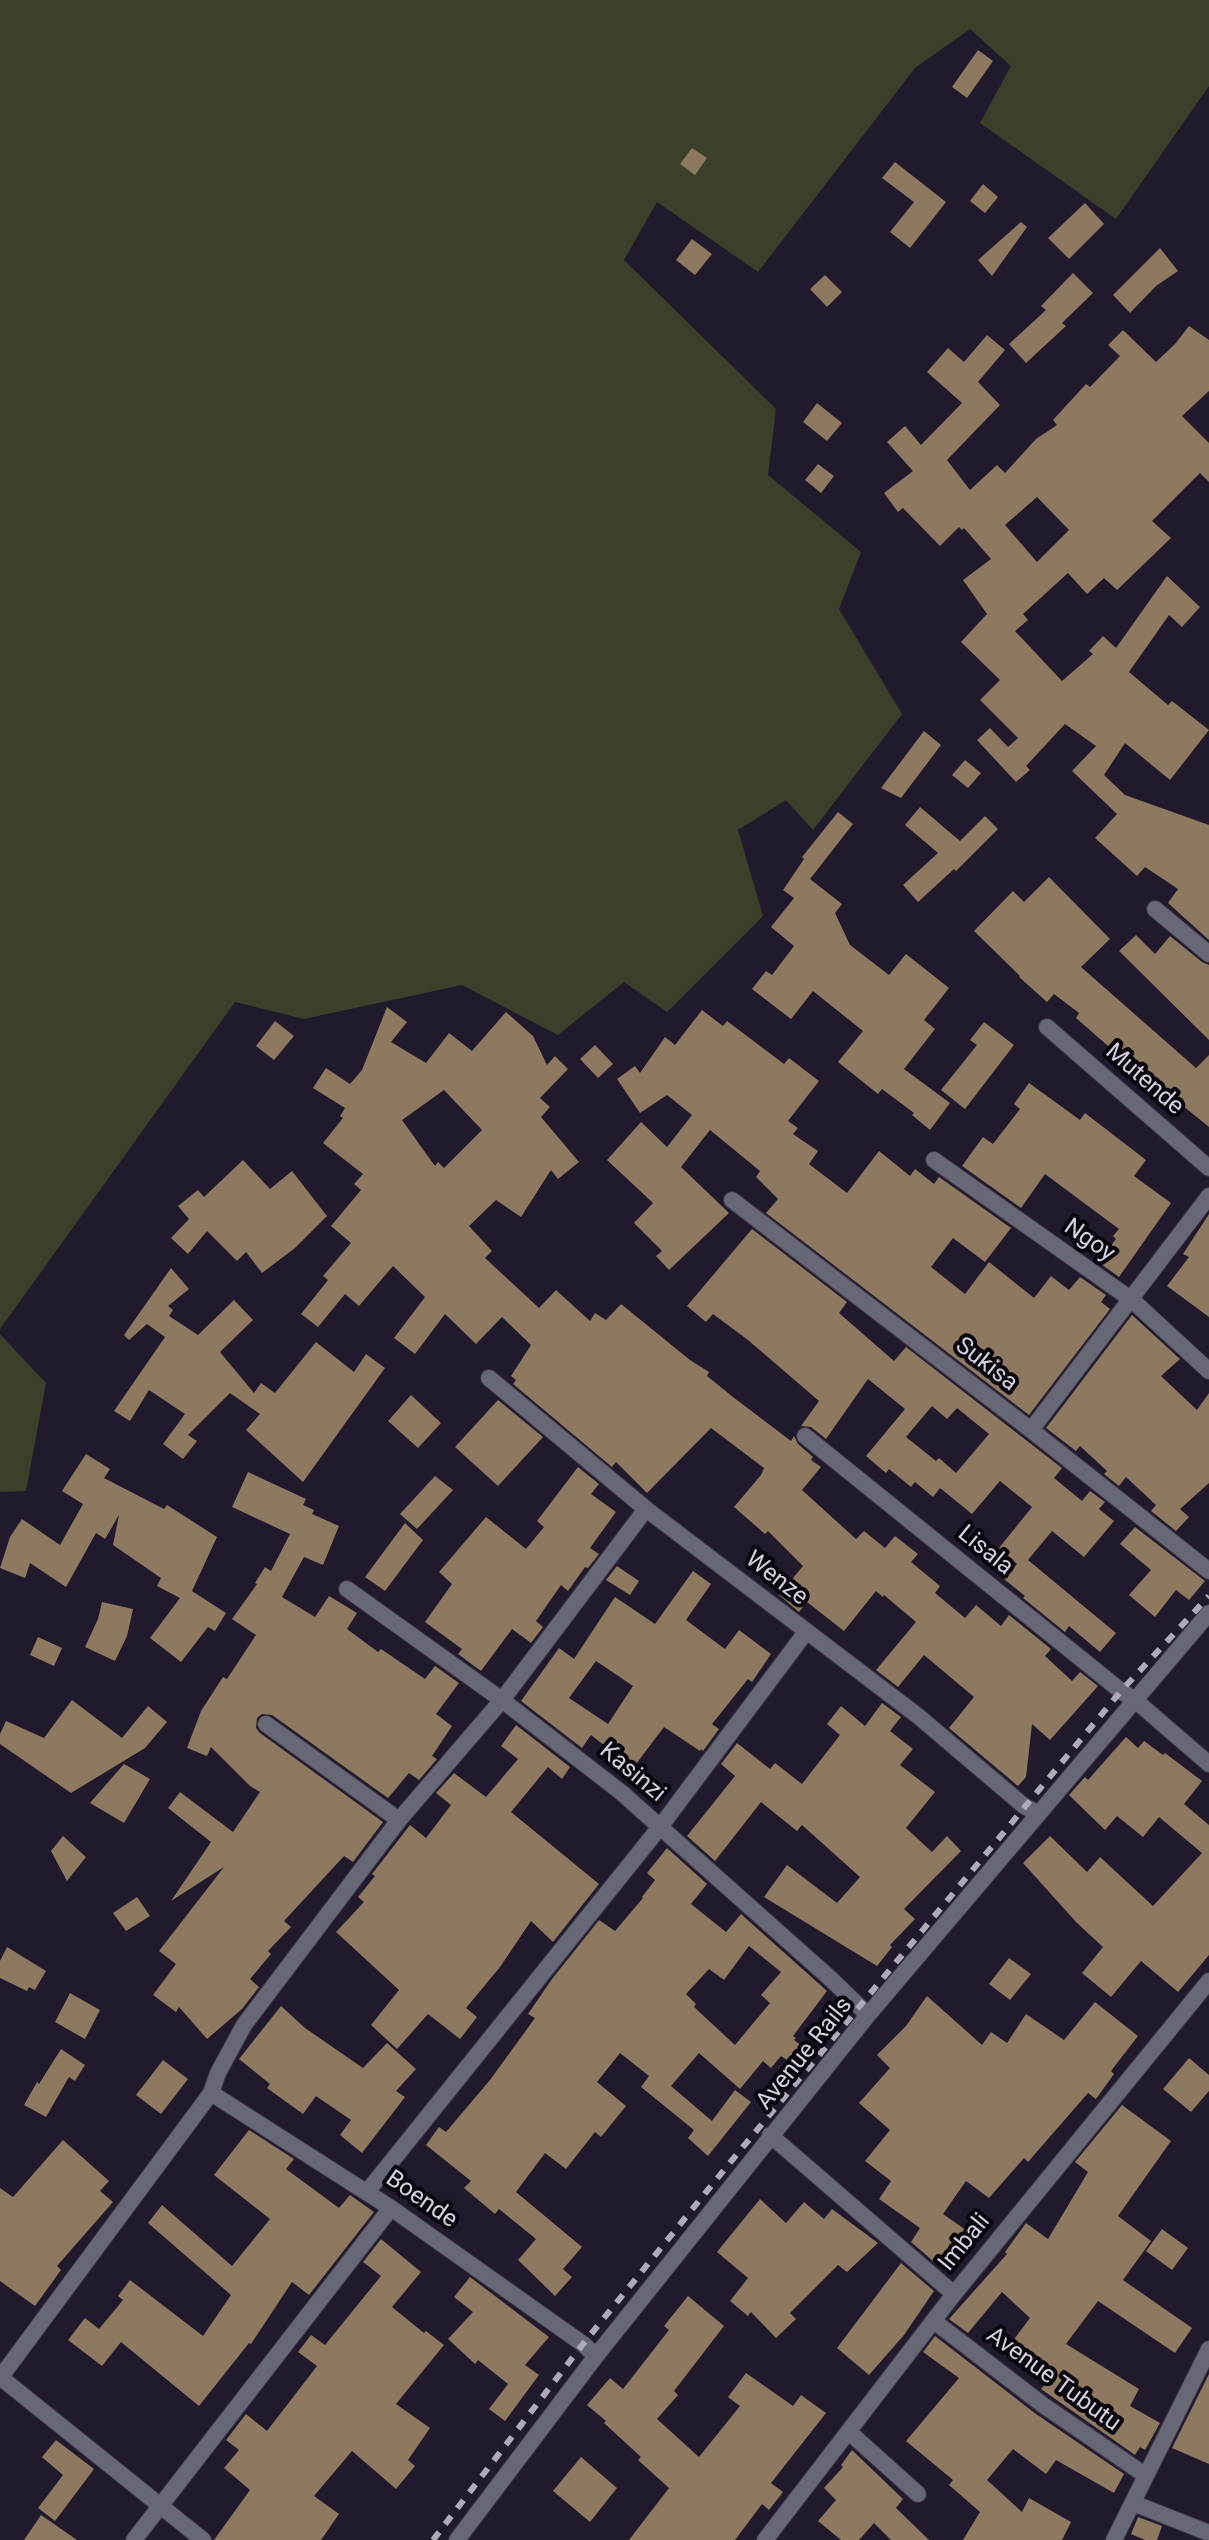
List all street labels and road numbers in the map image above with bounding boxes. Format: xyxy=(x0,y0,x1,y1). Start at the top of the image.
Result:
street label: Mutende xyxy=(1099,1038,1189,1122)
street label: Ngoy xyxy=(1058,1213,1120,1269)
street label: Sukisa xyxy=(949,1332,1023,1398)
street label: Lisala xyxy=(951,1520,1019,1582)
street label: Wenze xyxy=(739,1546,813,1612)
street label: Kasinzi xyxy=(593,1737,671,1809)
street label: Avenue Rails xyxy=(751,1992,859,2116)
street label: Boende xyxy=(380,2165,462,2235)
street label: Imbali xyxy=(933,2208,997,2278)
street label: Avenue Tubutu xyxy=(980,2322,1126,2438)

